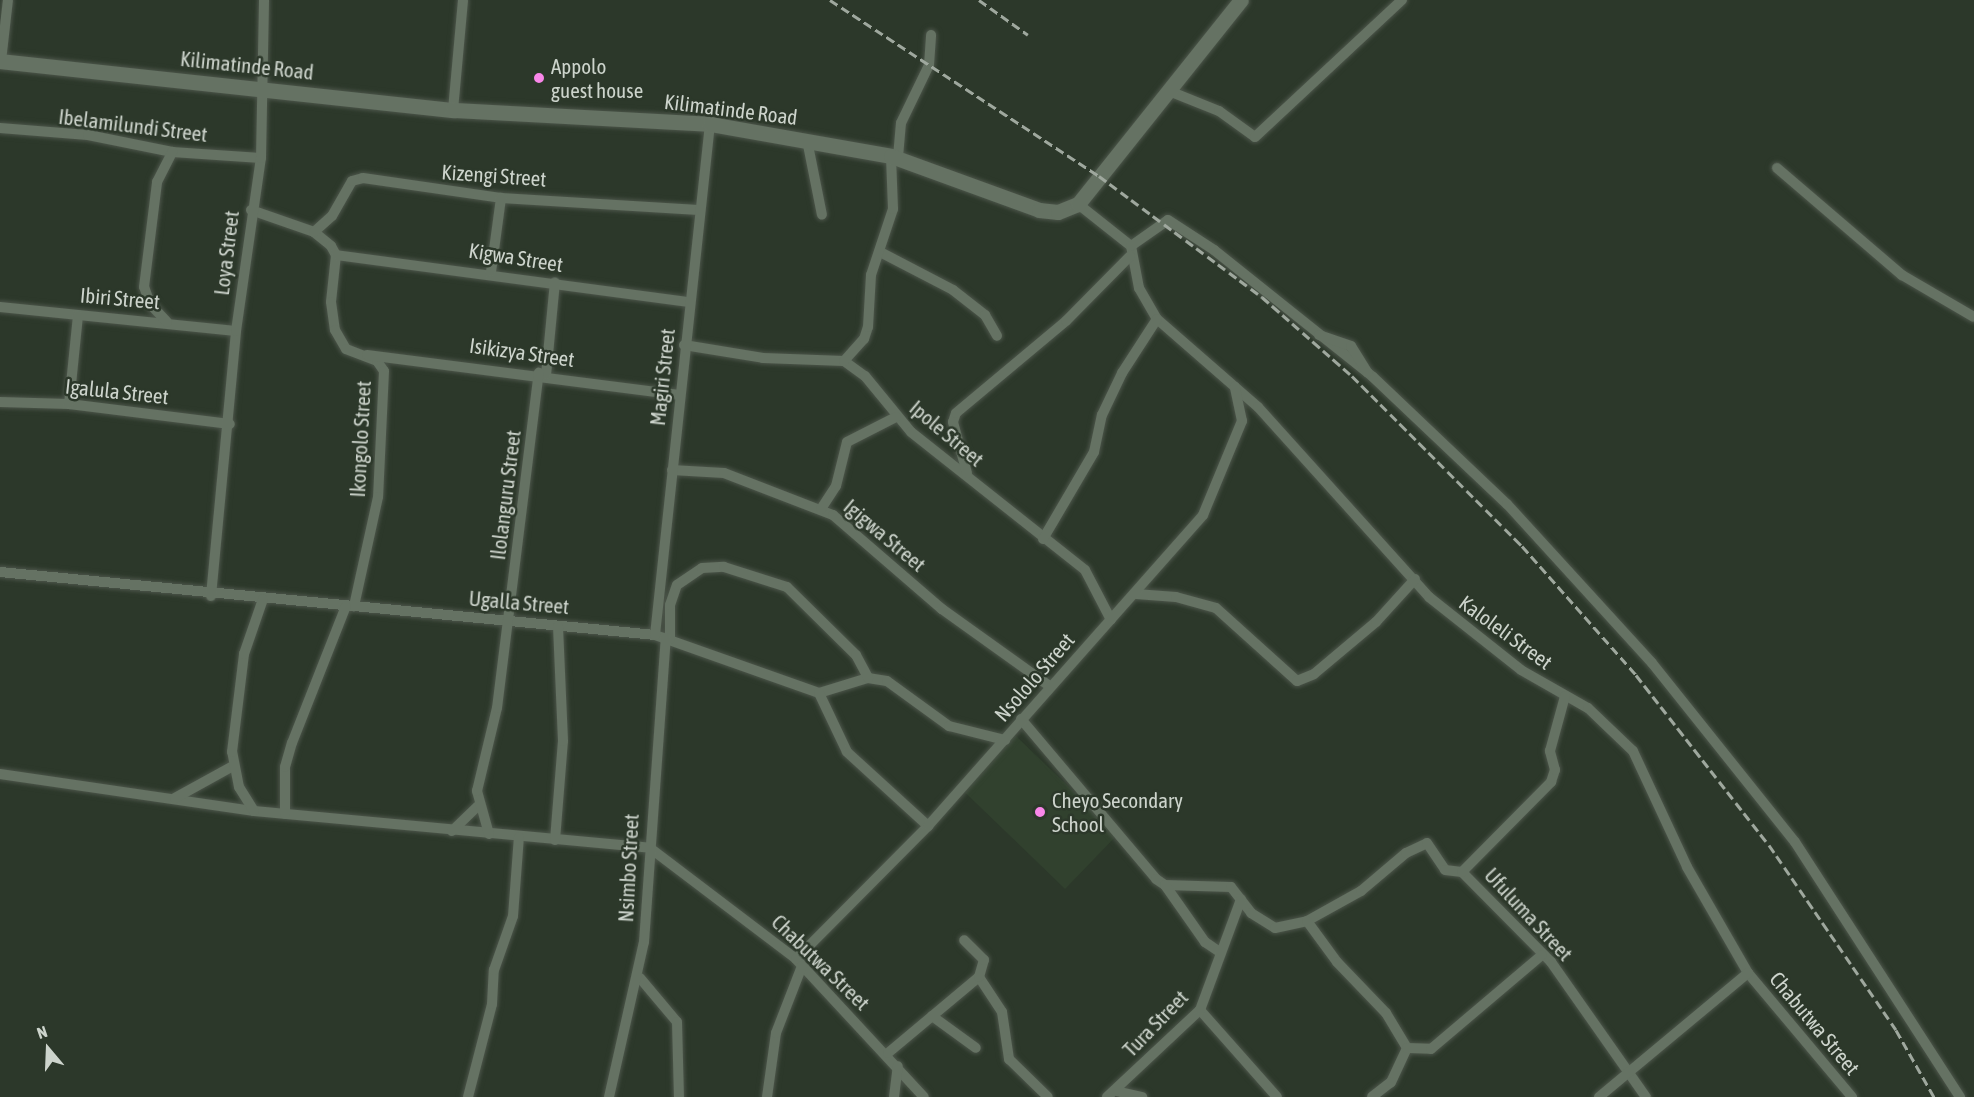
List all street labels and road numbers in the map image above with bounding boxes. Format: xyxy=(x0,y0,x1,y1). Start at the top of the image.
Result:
street label: Kilimatinde Road xyxy=(179,45,315,85)
street label: Kilimatinde Road xyxy=(663,88,799,130)
street label: Ibelamilundi Street xyxy=(57,103,209,147)
street label: Kizengi Street xyxy=(441,159,547,191)
street label: Loya Street xyxy=(208,209,244,297)
street label: Kigwa Street xyxy=(467,237,565,277)
street label: Ibiri Street xyxy=(79,282,161,314)
street label: Magiri Street xyxy=(644,327,680,427)
street label: Isikizya Street xyxy=(468,332,576,372)
street label: Igalula Street xyxy=(64,373,170,409)
street label: Ikongolo Street xyxy=(344,380,376,498)
street label: Ipole Street xyxy=(905,395,989,471)
street label: Ilolanguru Street xyxy=(485,429,525,561)
street label: Igigwa Street xyxy=(839,493,931,577)
street label: Ugalla Street xyxy=(468,585,570,619)
street label: Kaloleli Street xyxy=(1454,590,1558,674)
street label: Nsololo Street xyxy=(989,628,1079,726)
street label: Nsimbo Street xyxy=(613,813,643,923)
street label: Ufuluma Street xyxy=(1480,862,1578,966)
street label: Chabutwa Street xyxy=(767,909,875,1015)
street label: Chabutwa Street xyxy=(1765,966,1865,1080)
street label: Tura Street xyxy=(1117,984,1193,1062)

